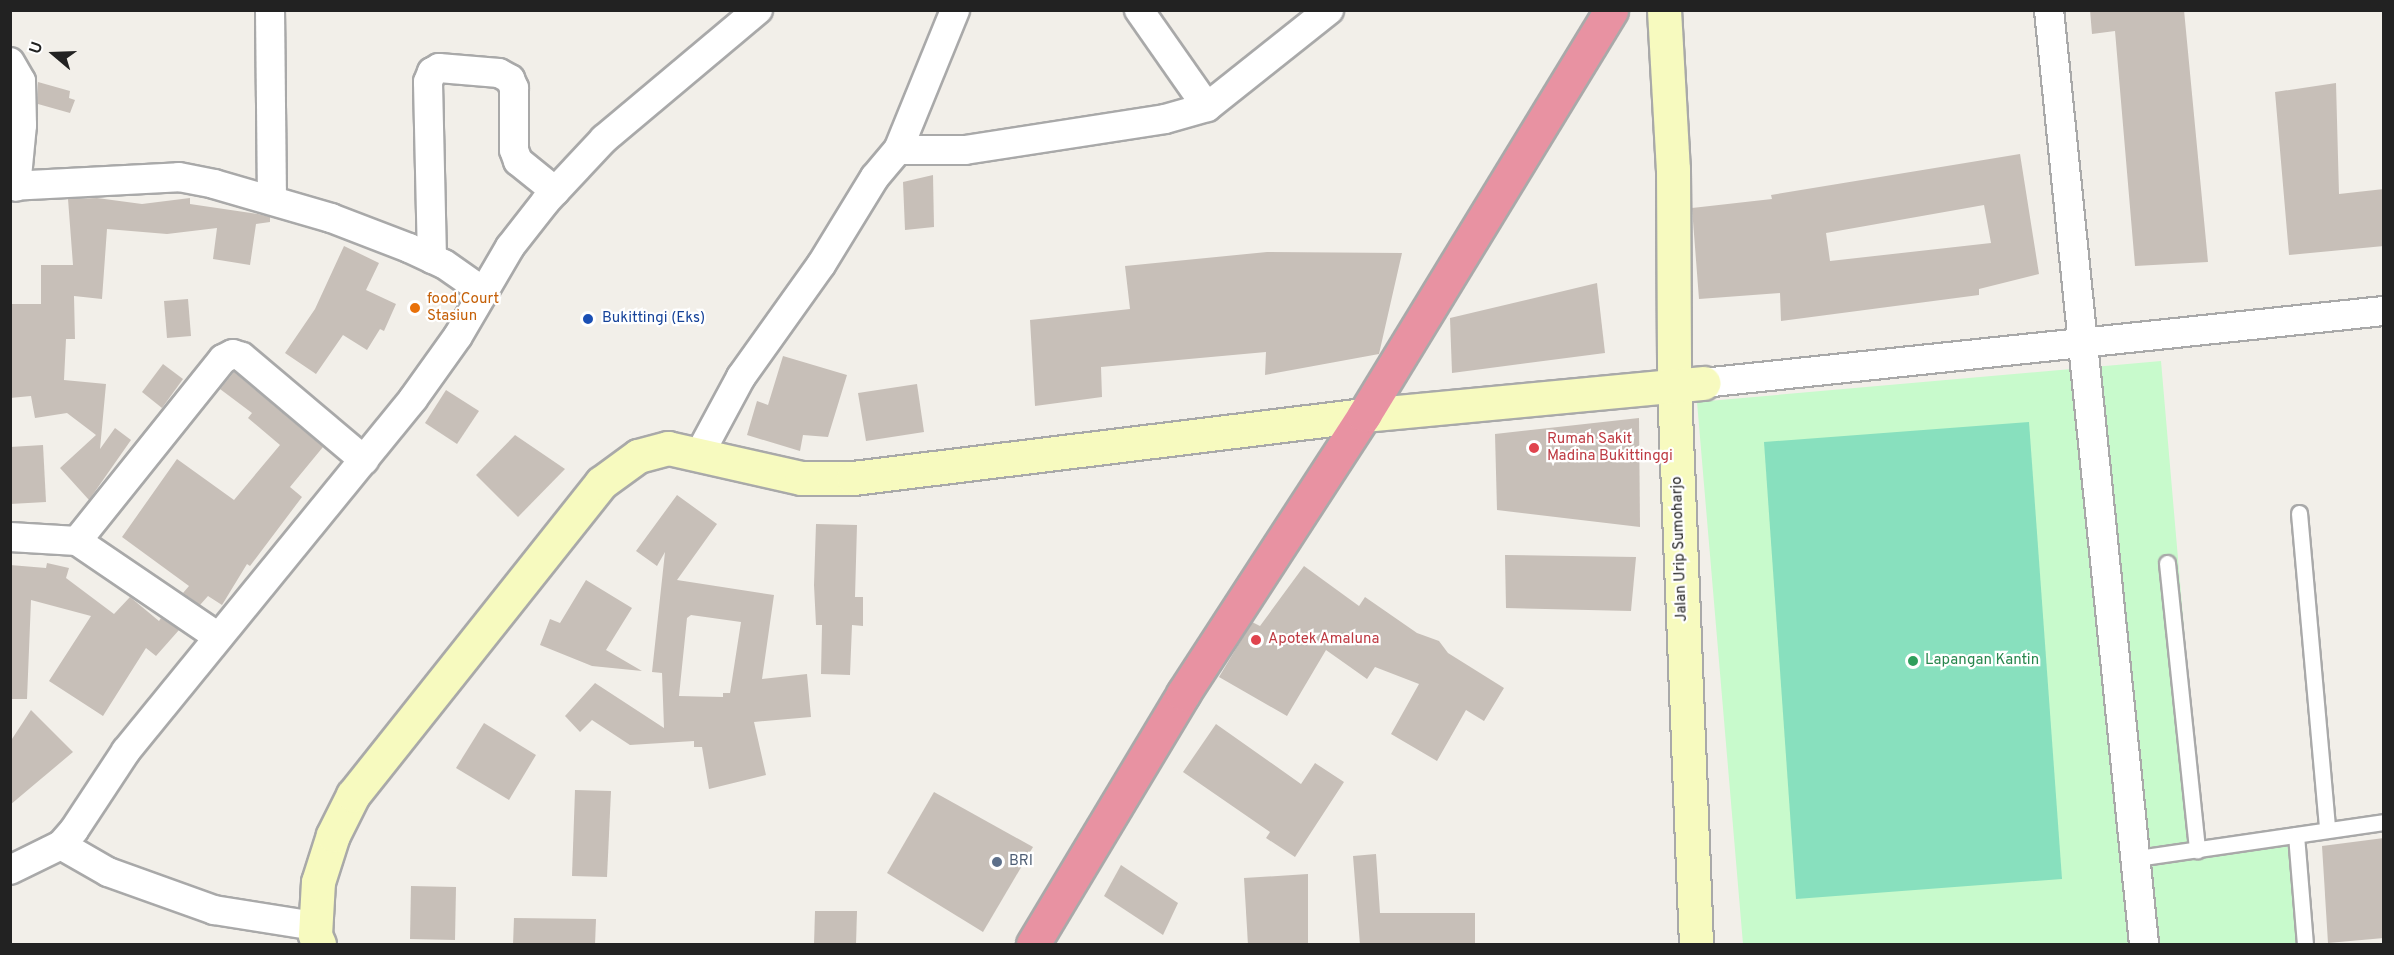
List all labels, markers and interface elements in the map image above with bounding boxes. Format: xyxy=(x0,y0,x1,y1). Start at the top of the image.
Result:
north arrow xyxy=(24,24,84,84)
text: U xyxy=(26,39,48,57)
place label: food Court Stasiun xyxy=(427,290,499,325)
marker: food Court Stasiun xyxy=(408,301,422,315)
marker: Bukittingi (Eks) xyxy=(579,310,597,328)
place label: Bukittingi (Eks) xyxy=(602,310,705,328)
place label: Rumah Sakit Madina Bukittinggi xyxy=(1547,430,1673,465)
marker: Rumah Sakit Madina Bukittinggi xyxy=(1525,439,1543,457)
street label: Jalan Urip Sumoharjo xyxy=(1668,476,1692,622)
place label: Apotek Amaluna xyxy=(1268,631,1380,649)
marker: Apotek Amaluna xyxy=(1249,633,1263,647)
place label: Lapangan Kantin xyxy=(1925,652,2039,670)
marker: Lapangan Kantin xyxy=(1906,654,1920,668)
place label: BRI xyxy=(1009,853,1033,871)
marker: BRI xyxy=(990,855,1004,869)

